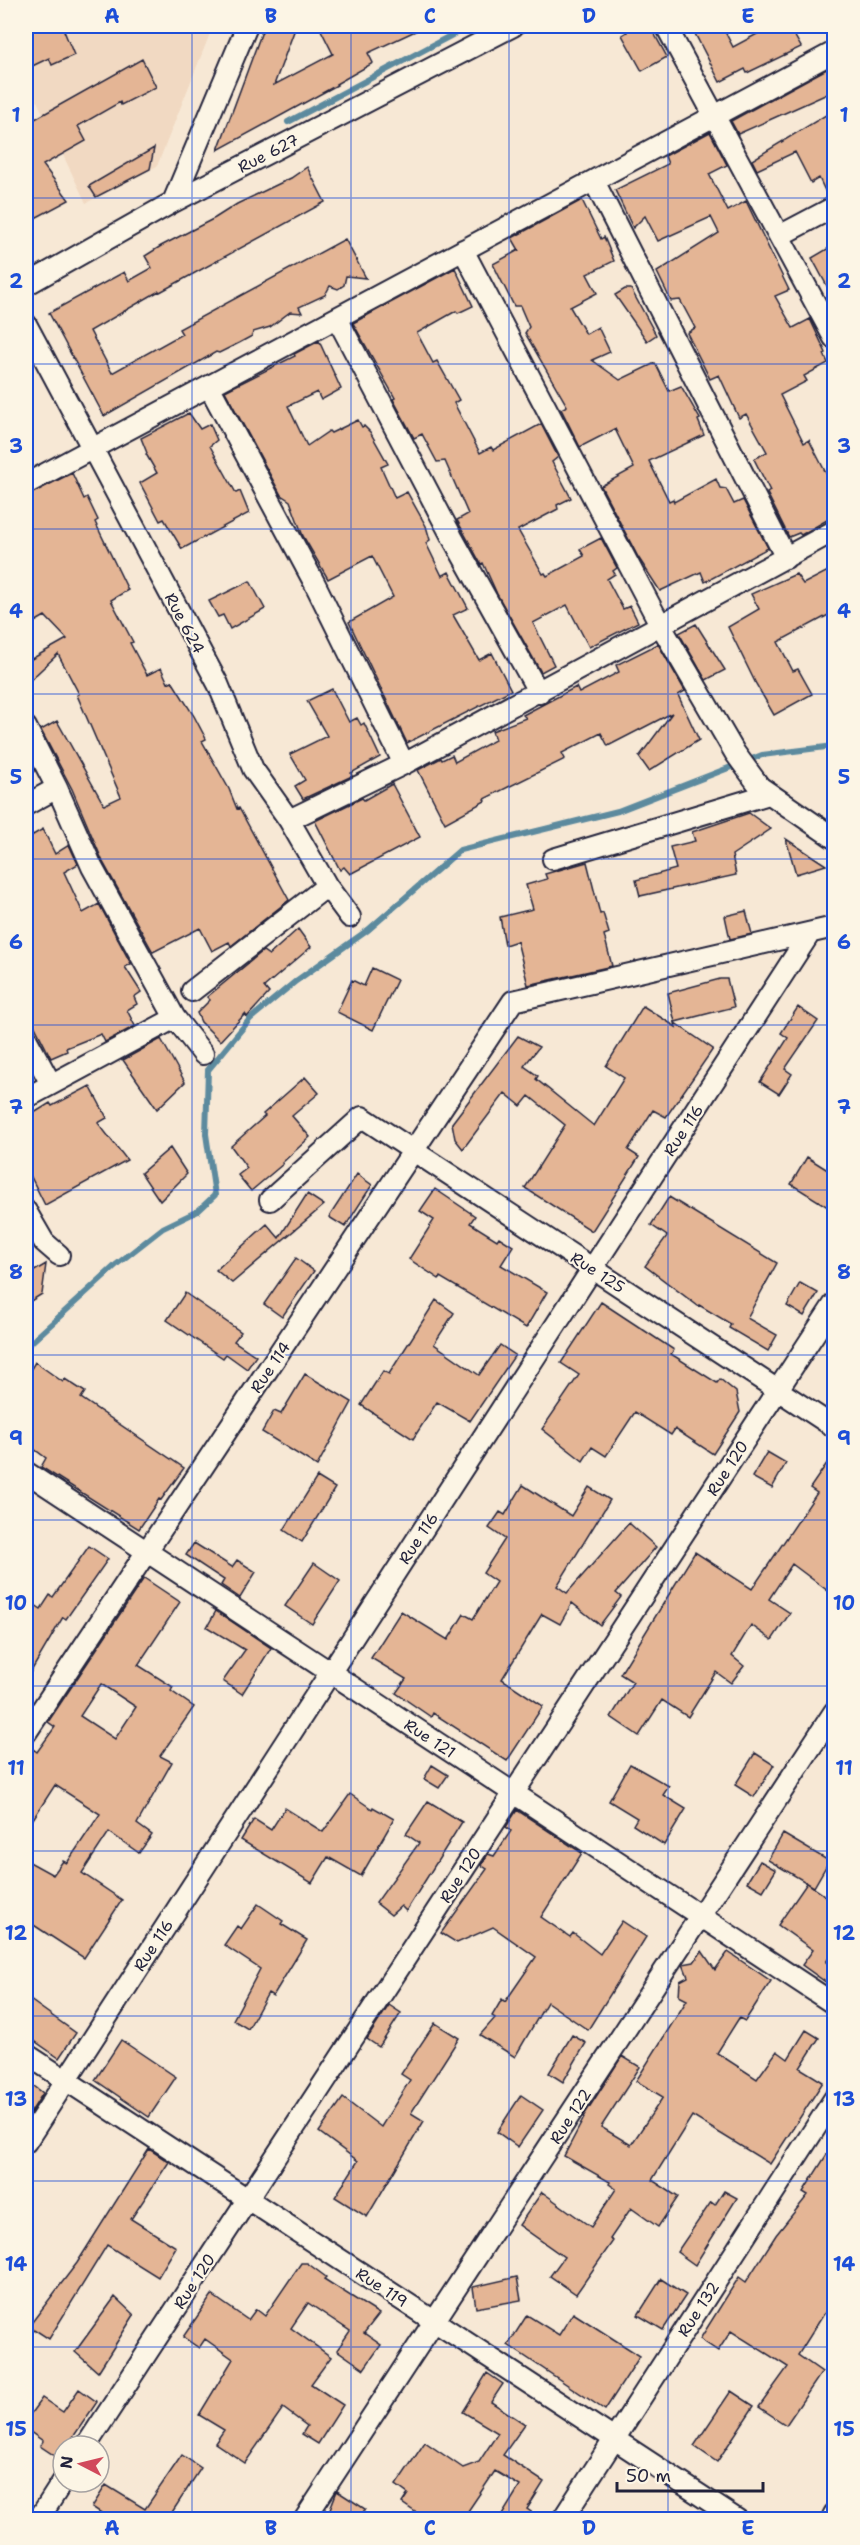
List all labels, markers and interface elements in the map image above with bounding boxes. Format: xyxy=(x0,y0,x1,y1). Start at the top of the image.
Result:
text: A xyxy=(104,3,120,29)
text: B xyxy=(265,3,277,29)
text: C xyxy=(424,3,436,29)
text: D xyxy=(582,3,596,29)
text: E xyxy=(741,3,755,29)
text: 1 xyxy=(11,102,21,128)
text: 1 xyxy=(839,102,849,128)
street label: Rue 627 xyxy=(234,129,302,178)
text: 2 xyxy=(9,268,23,294)
text: 2 xyxy=(837,268,851,294)
text: 3 xyxy=(9,433,23,459)
text: 3 xyxy=(837,433,851,459)
street label: Rue 624 xyxy=(160,589,209,657)
text: 4 xyxy=(9,598,23,624)
text: 4 xyxy=(837,598,851,624)
text: 5 xyxy=(10,764,22,790)
text: 5 xyxy=(838,764,850,790)
text: 6 xyxy=(9,929,23,955)
text: 6 xyxy=(837,929,851,955)
text: 7 xyxy=(9,1094,23,1120)
text: 7 xyxy=(837,1094,851,1120)
street label: Rue 116 xyxy=(659,1100,708,1160)
street label: Rue 125 xyxy=(566,1247,629,1298)
text: 8 xyxy=(9,1259,23,1285)
text: 8 xyxy=(837,1259,851,1285)
street label: Rue 114 xyxy=(246,1338,295,1397)
text: 9 xyxy=(9,1425,23,1451)
text: 9 xyxy=(837,1425,851,1451)
street label: Rue 120 xyxy=(702,1437,753,1500)
street label: Rue 116 xyxy=(394,1508,443,1568)
text: 10 xyxy=(5,1590,27,1616)
text: 10 xyxy=(833,1590,855,1616)
street label: Rue 121 xyxy=(400,1714,459,1763)
text: 11 xyxy=(7,1755,25,1781)
text: 11 xyxy=(835,1755,853,1781)
street label: Rue 120 xyxy=(435,1844,486,1907)
street label: Rue 116 xyxy=(129,1915,178,1975)
text: 12 xyxy=(5,1920,27,1946)
text: 12 xyxy=(833,1920,855,1946)
street label: Rue 122 xyxy=(545,2085,596,2148)
text: 13 xyxy=(5,2086,27,2112)
text: 13 xyxy=(833,2086,855,2112)
street label: Rue 120 xyxy=(169,2250,220,2313)
text: 14 xyxy=(5,2251,27,2277)
text: 14 xyxy=(833,2251,855,2277)
street label: Rue 119 xyxy=(352,2263,412,2312)
street label: Rue 132 xyxy=(673,2278,724,2341)
text: 15 xyxy=(5,2416,27,2442)
text: 15 xyxy=(833,2416,855,2442)
north arrow xyxy=(51,2434,111,2494)
text: N xyxy=(55,2455,78,2470)
scale bar xyxy=(617,2455,762,2493)
text: 50 m xyxy=(626,2464,671,2488)
text: A xyxy=(104,2515,120,2541)
text: B xyxy=(265,2515,277,2541)
text: C xyxy=(424,2515,436,2541)
text: D xyxy=(582,2515,596,2541)
text: E xyxy=(741,2515,755,2541)

